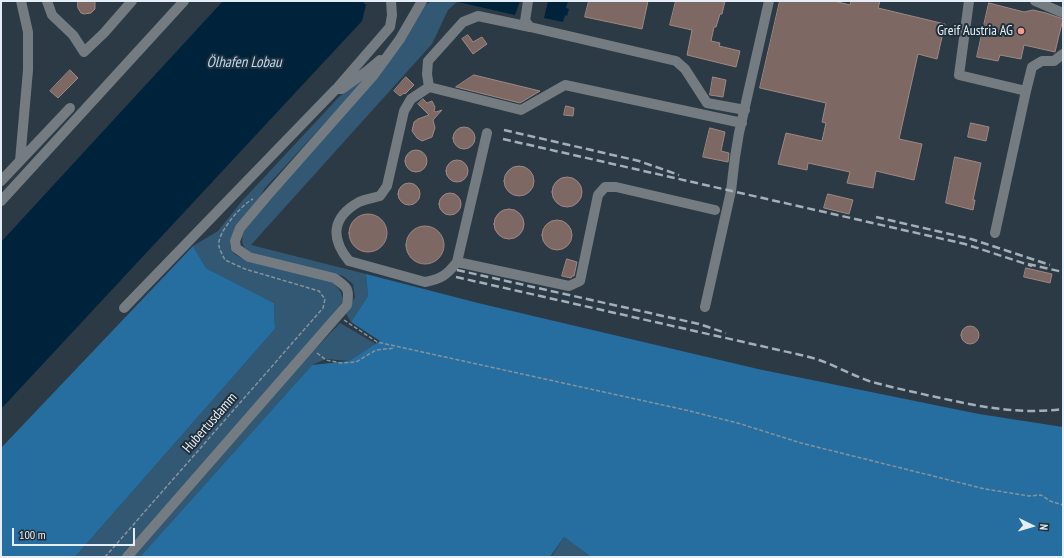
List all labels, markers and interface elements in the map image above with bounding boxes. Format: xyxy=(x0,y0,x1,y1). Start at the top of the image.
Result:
place label: Greif Austria AG xyxy=(937,23,1013,39)
marker: Greif Austria AG xyxy=(1016,26,1026,36)
water label: Ölhafen Lobau xyxy=(206,54,282,72)
street label: Hubertusdamm xyxy=(179,390,241,456)
north arrow xyxy=(1012,506,1052,546)
scale bar xyxy=(14,520,137,546)
text: N xyxy=(1037,523,1051,531)
text: 100 m xyxy=(19,527,46,542)

